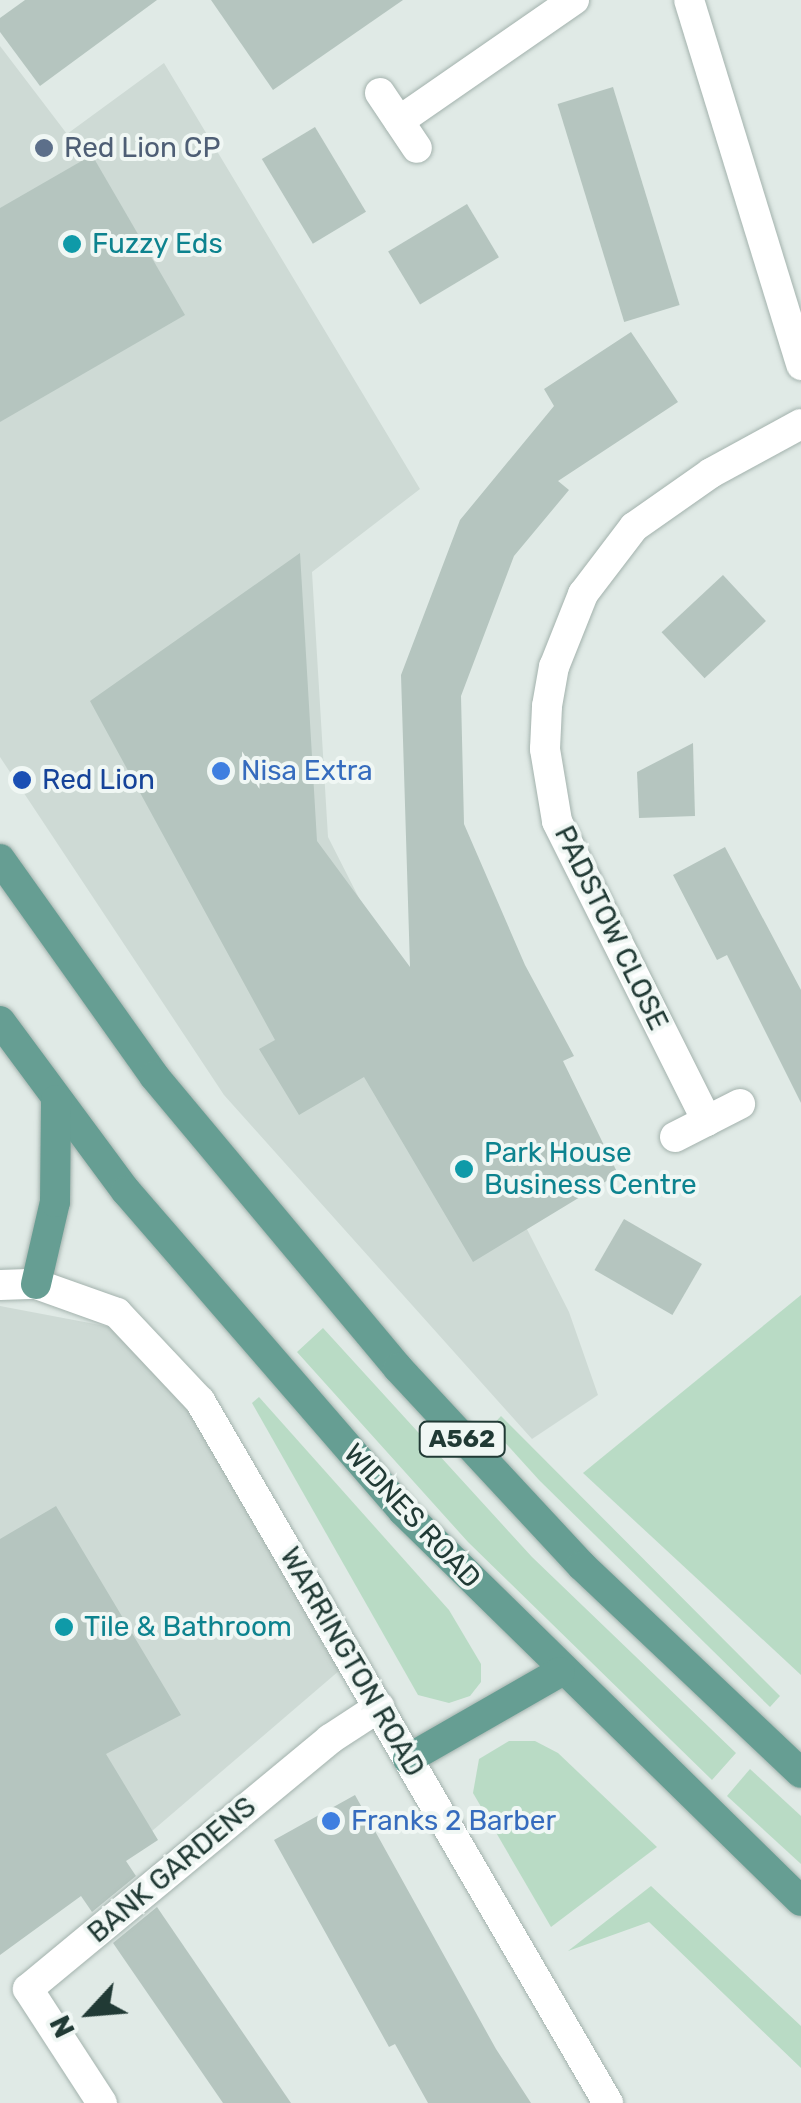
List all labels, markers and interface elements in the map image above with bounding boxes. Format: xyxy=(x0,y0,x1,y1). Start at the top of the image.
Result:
place label: Red Lion CP xyxy=(64,131,220,165)
marker: Red Lion CP xyxy=(33,137,55,159)
place label: Fuzzy Eds xyxy=(92,227,223,261)
marker: Fuzzy Eds xyxy=(61,233,83,255)
place label: Nisa Extra xyxy=(241,754,373,788)
marker: Nisa Extra xyxy=(210,760,232,782)
place label: Red Lion xyxy=(42,763,155,797)
marker: Red Lion xyxy=(11,769,33,791)
street label: PADSTOW CLOSE xyxy=(547,820,675,1036)
place label: Park House Business Centre xyxy=(484,1136,697,1202)
marker: Park House Business Centre xyxy=(453,1158,475,1180)
road number: A562 xyxy=(417,1419,507,1459)
street label: WIDNES ROAD xyxy=(337,1437,487,1595)
street label: WARRINGTON ROAD xyxy=(273,1541,431,1783)
place label: Tile & Bathroom xyxy=(84,1610,292,1644)
marker: Tile & Bathroom xyxy=(53,1616,75,1638)
street label: BANK GARDENS xyxy=(81,1790,263,1950)
place label: Franks 2 Barber xyxy=(351,1804,556,1838)
marker: Franks 2 Barber xyxy=(320,1810,342,1832)
north arrow xyxy=(40,1963,140,2063)
text: N xyxy=(43,2010,82,2043)

